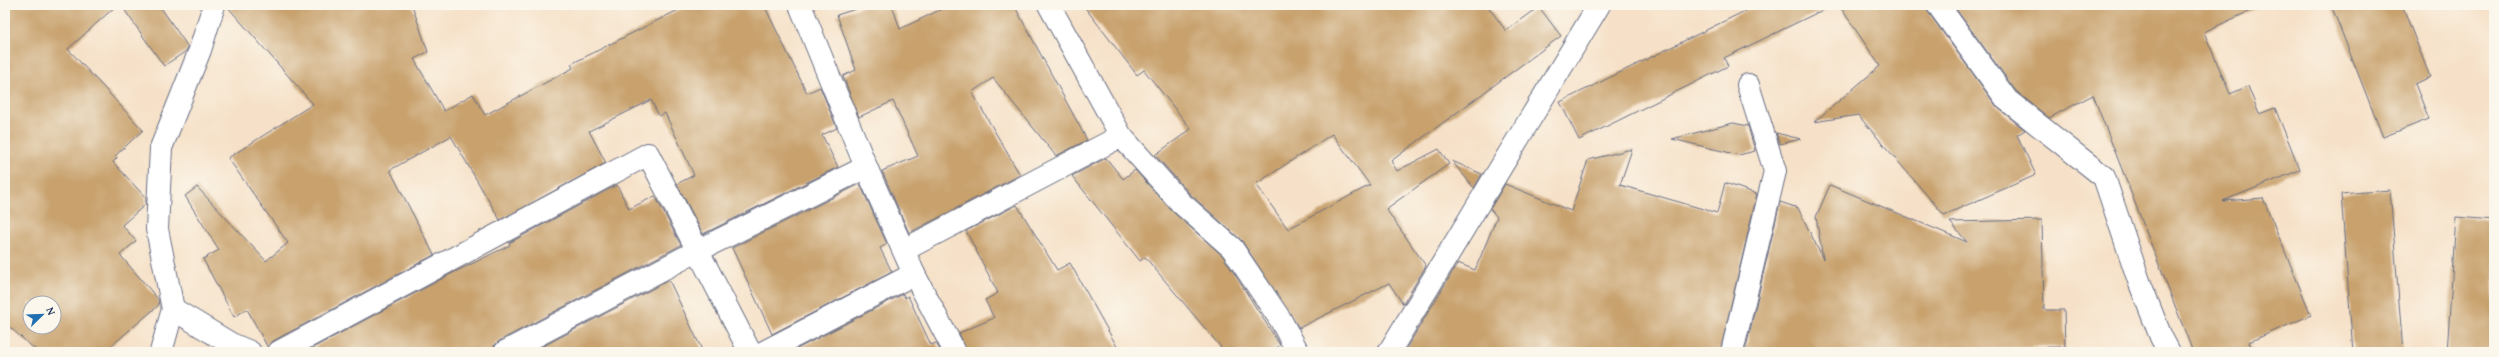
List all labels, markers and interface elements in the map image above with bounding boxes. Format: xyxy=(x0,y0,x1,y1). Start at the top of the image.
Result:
north arrow xyxy=(22,295,62,335)
text: N xyxy=(42,305,60,318)

